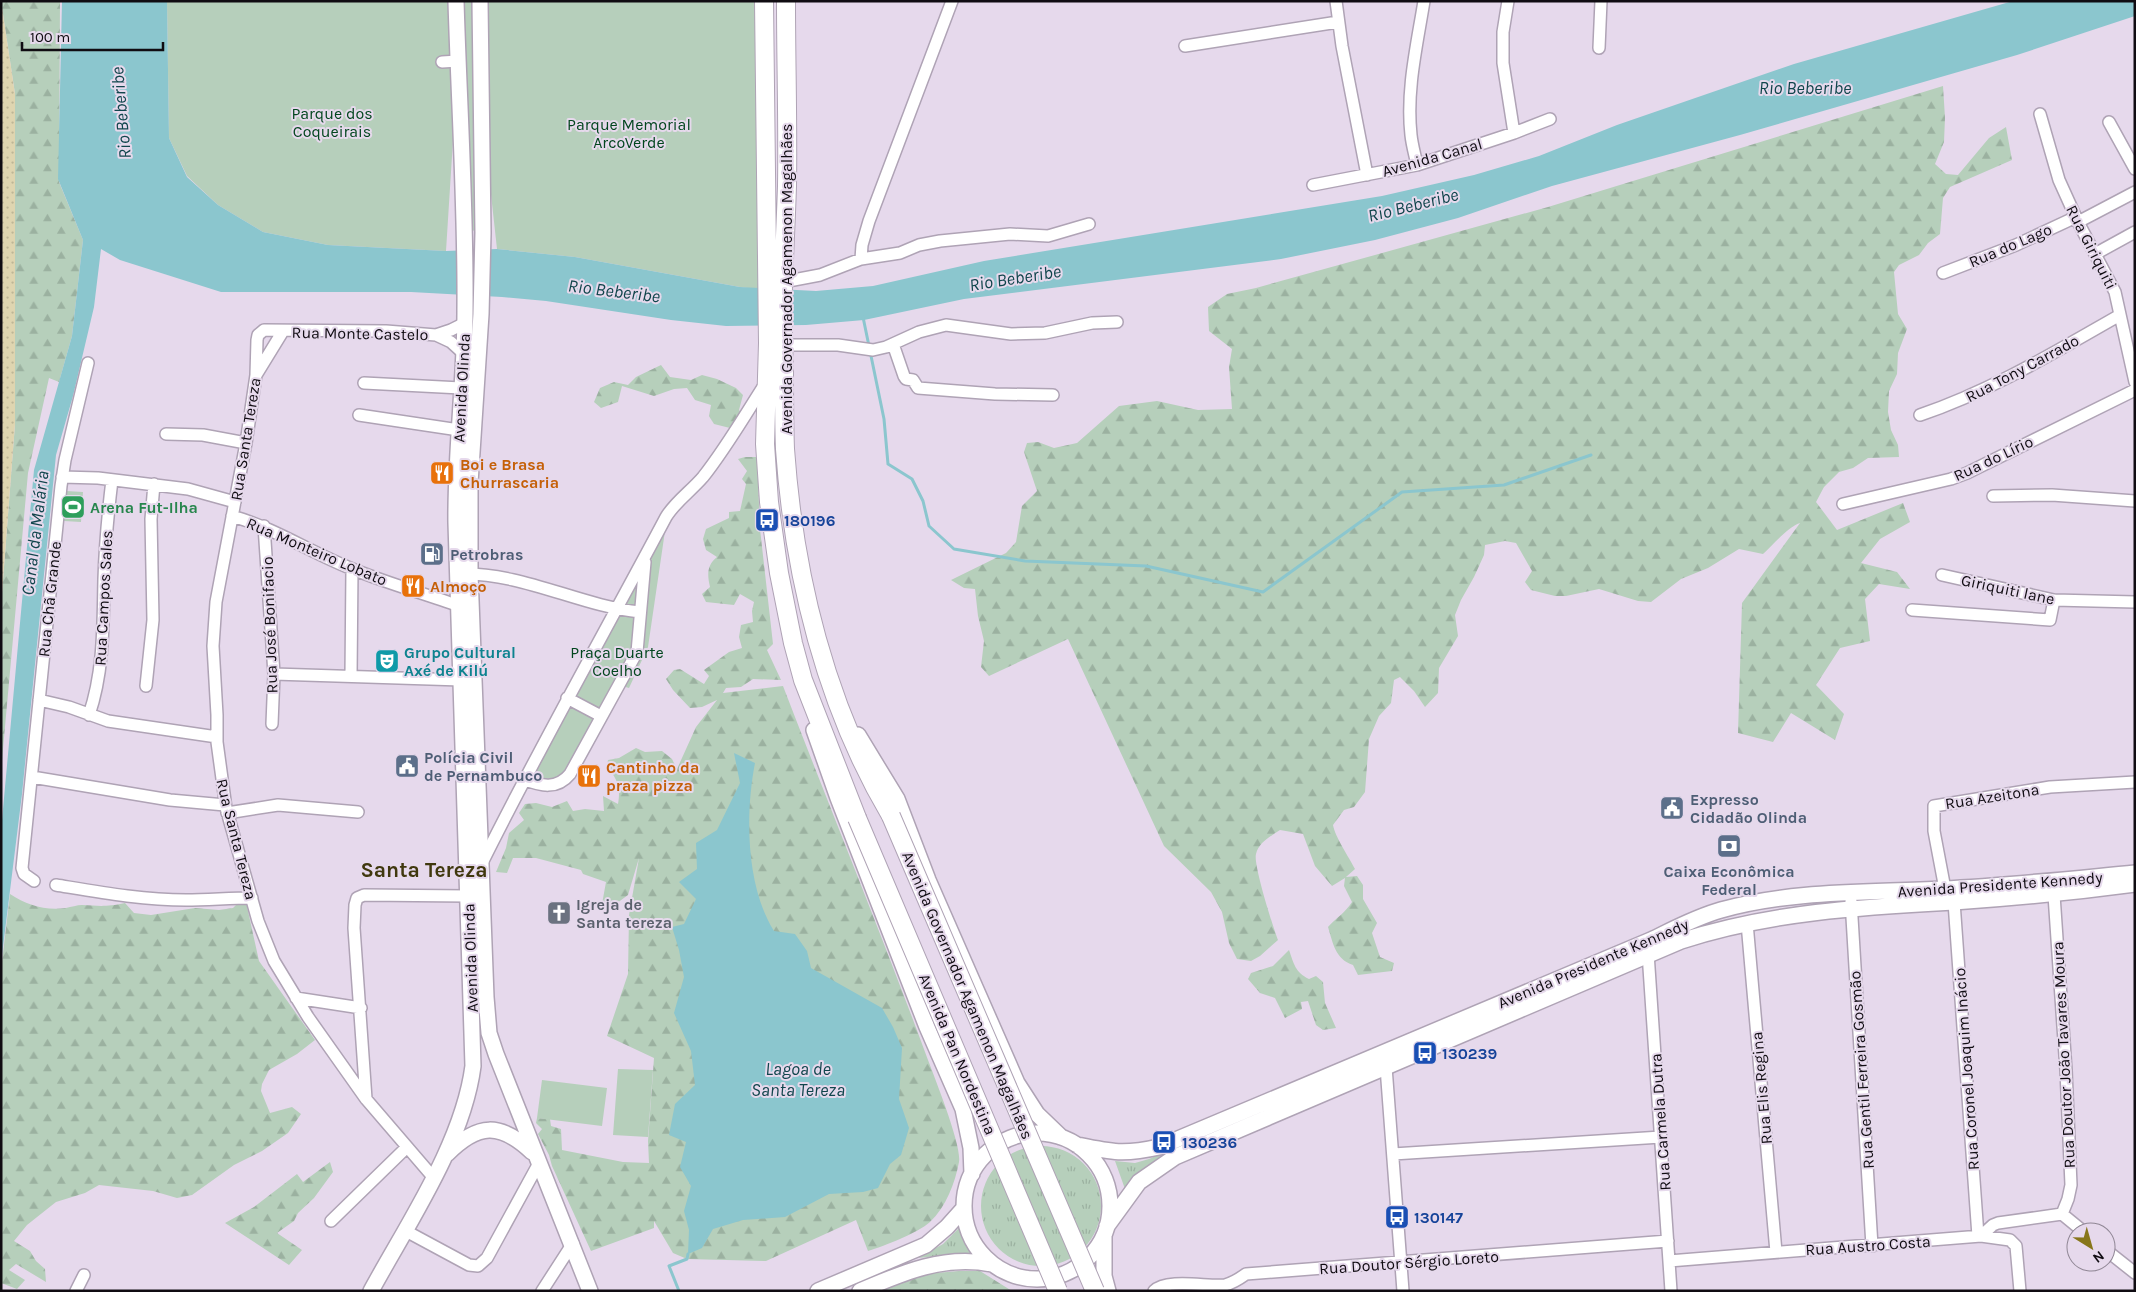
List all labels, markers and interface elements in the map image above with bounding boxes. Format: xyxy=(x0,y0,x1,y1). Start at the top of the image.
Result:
scale bar xyxy=(22,20,164,52)
text: 100 m xyxy=(30,28,70,46)
water label: Rio Beberibe xyxy=(106,66,136,160)
water label: Rio Beberibe xyxy=(1759,77,1851,99)
park label: Parque dos Coqueirais xyxy=(291,104,373,141)
park label: Parque Memorial ArcoVerde xyxy=(567,115,691,152)
street label: Avenida Governador Agamenon Magalhães xyxy=(777,124,796,434)
street label: Avenida Canal xyxy=(1380,134,1484,181)
water label: Rio Beberibe xyxy=(1365,183,1461,227)
street label: Rua Giriquiti xyxy=(2062,202,2121,293)
street label: Rua do Lago xyxy=(1966,219,2054,271)
water label: Rio Beberibe xyxy=(968,260,1062,296)
water label: Rio Beberibe xyxy=(567,274,661,308)
street label: Rua Monte Castelo xyxy=(292,323,428,344)
street label: Rua Tony Carrado xyxy=(1962,331,2082,406)
street label: Avenida Olinda xyxy=(449,333,474,443)
street label: Rua Santa Tereza xyxy=(226,376,265,502)
street label: Rua do Lírio xyxy=(1950,432,2036,485)
place label: Boi e Brasa Churrascaria xyxy=(460,455,559,492)
restaurant icon: Boi e Brasa Churrascaria xyxy=(429,460,455,486)
water label: Canal da Malária xyxy=(16,469,54,597)
sports icon: Arena Fut-Ilha xyxy=(60,494,86,520)
place label: Arena Fut-Ilha xyxy=(90,498,198,517)
bus stop icon: 180196 xyxy=(754,507,780,533)
place label: 180196 xyxy=(784,511,835,530)
street label: Rua Monteiro Lobato xyxy=(244,513,390,590)
street label: Rua Campos Sales xyxy=(90,530,117,666)
street label: Rua Chã Grande xyxy=(34,540,65,658)
fuel station icon: Petrobras xyxy=(419,541,445,567)
place label: Petrobras xyxy=(450,545,523,564)
street label: Rua José Bonifacio xyxy=(258,556,281,694)
street label: Giriquiti lane xyxy=(1959,570,2056,609)
restaurant icon: Almoço xyxy=(400,573,426,599)
place label: Almoço xyxy=(430,577,487,596)
place label: Grupo Cultural Axé de Kilú xyxy=(404,643,516,680)
park label: Praça Duarte Coelho xyxy=(570,643,664,680)
theatre icon: Grupo Cultural Axé de Kilú xyxy=(374,648,400,674)
place label: Polícia Civil de Pernambuco xyxy=(424,748,542,785)
public building icon: Polícia Civil de Pernambuco xyxy=(394,753,420,779)
place label: Cantinho da praza pizza xyxy=(606,758,699,795)
restaurant icon: Cantinho da praza pizza xyxy=(576,763,602,789)
street label: Rua Santa Tereza xyxy=(212,777,261,902)
street label: Rua Azeitona xyxy=(1944,780,2041,813)
place label: Expresso Cidadão Olinda xyxy=(1690,790,1807,827)
public building icon: Expresso Cidadão Olinda xyxy=(1659,795,1685,821)
bank icon: Caixa Econômica Federal xyxy=(1716,833,1742,859)
street label: Avenida Governador Agamenon Magalhães xyxy=(898,848,1037,1142)
district label: Santa Tereza xyxy=(360,858,488,882)
place label: Caixa Econômica Federal xyxy=(1663,862,1795,899)
street label: Avenida Presidente Kennedy xyxy=(1897,868,2104,901)
place label: Igreja de Santa tereza xyxy=(576,895,672,932)
church icon: Igreja de Santa tereza xyxy=(546,900,572,926)
street label: Avenida Olinda xyxy=(459,903,482,1013)
street label: Avenida Presidente Kennedy xyxy=(1495,914,1692,1012)
street label: Rua Doutor João Tavares Moura xyxy=(2048,941,2079,1169)
street label: Rua Coronel Joaquim Inácio xyxy=(1950,967,1983,1171)
street label: Rua Gentil Ferreira Gosmão xyxy=(1845,970,1878,1170)
street label: Avenida Pan Nordestina xyxy=(915,971,1000,1138)
street label: Rua Elis Regina xyxy=(1747,1031,1776,1145)
bus stop icon: 130239 xyxy=(1412,1040,1438,1066)
place label: 130239 xyxy=(1442,1044,1497,1063)
street label: Rua Carmela Dutra xyxy=(1646,1053,1675,1191)
water label: Lagoa de Santa Tereza xyxy=(751,1058,845,1101)
bus stop icon: 130236 xyxy=(1151,1129,1177,1155)
place label: 130236 xyxy=(1182,1133,1237,1152)
bus stop icon: 130147 xyxy=(1384,1204,1410,1230)
place label: 130147 xyxy=(1414,1208,1463,1227)
north arrow xyxy=(2066,1222,2116,1272)
street label: Rua Austro Costa xyxy=(1805,1232,1931,1259)
street label: Rua Doutor Sérgio Loreto xyxy=(1318,1247,1500,1278)
text: N xyxy=(2089,1247,2108,1267)

